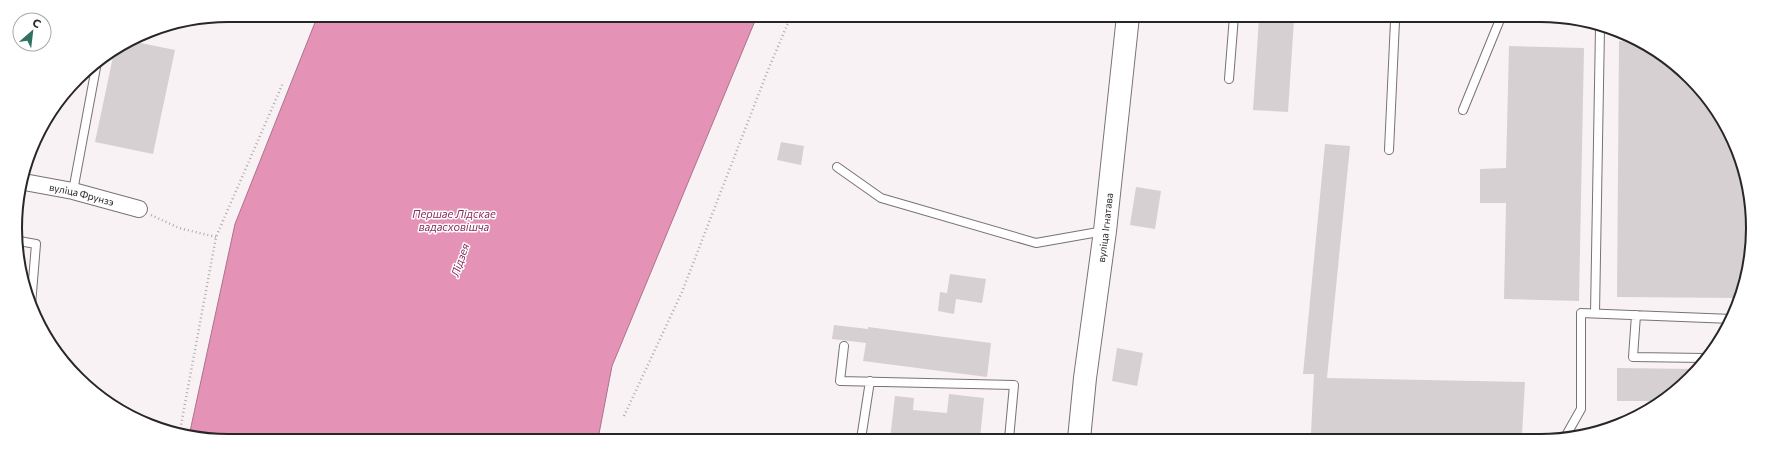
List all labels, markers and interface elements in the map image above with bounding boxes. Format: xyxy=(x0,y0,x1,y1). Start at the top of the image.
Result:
north arrow xyxy=(12,12,52,52)
text: С xyxy=(31,15,44,30)
street label: вуліца Фрунзэ xyxy=(48,181,115,208)
street label: вуліца Ігнатава xyxy=(1095,192,1115,263)
water label: Першае Лідскае вадасховішча xyxy=(412,207,496,233)
water label: Лідзея xyxy=(447,241,471,279)

